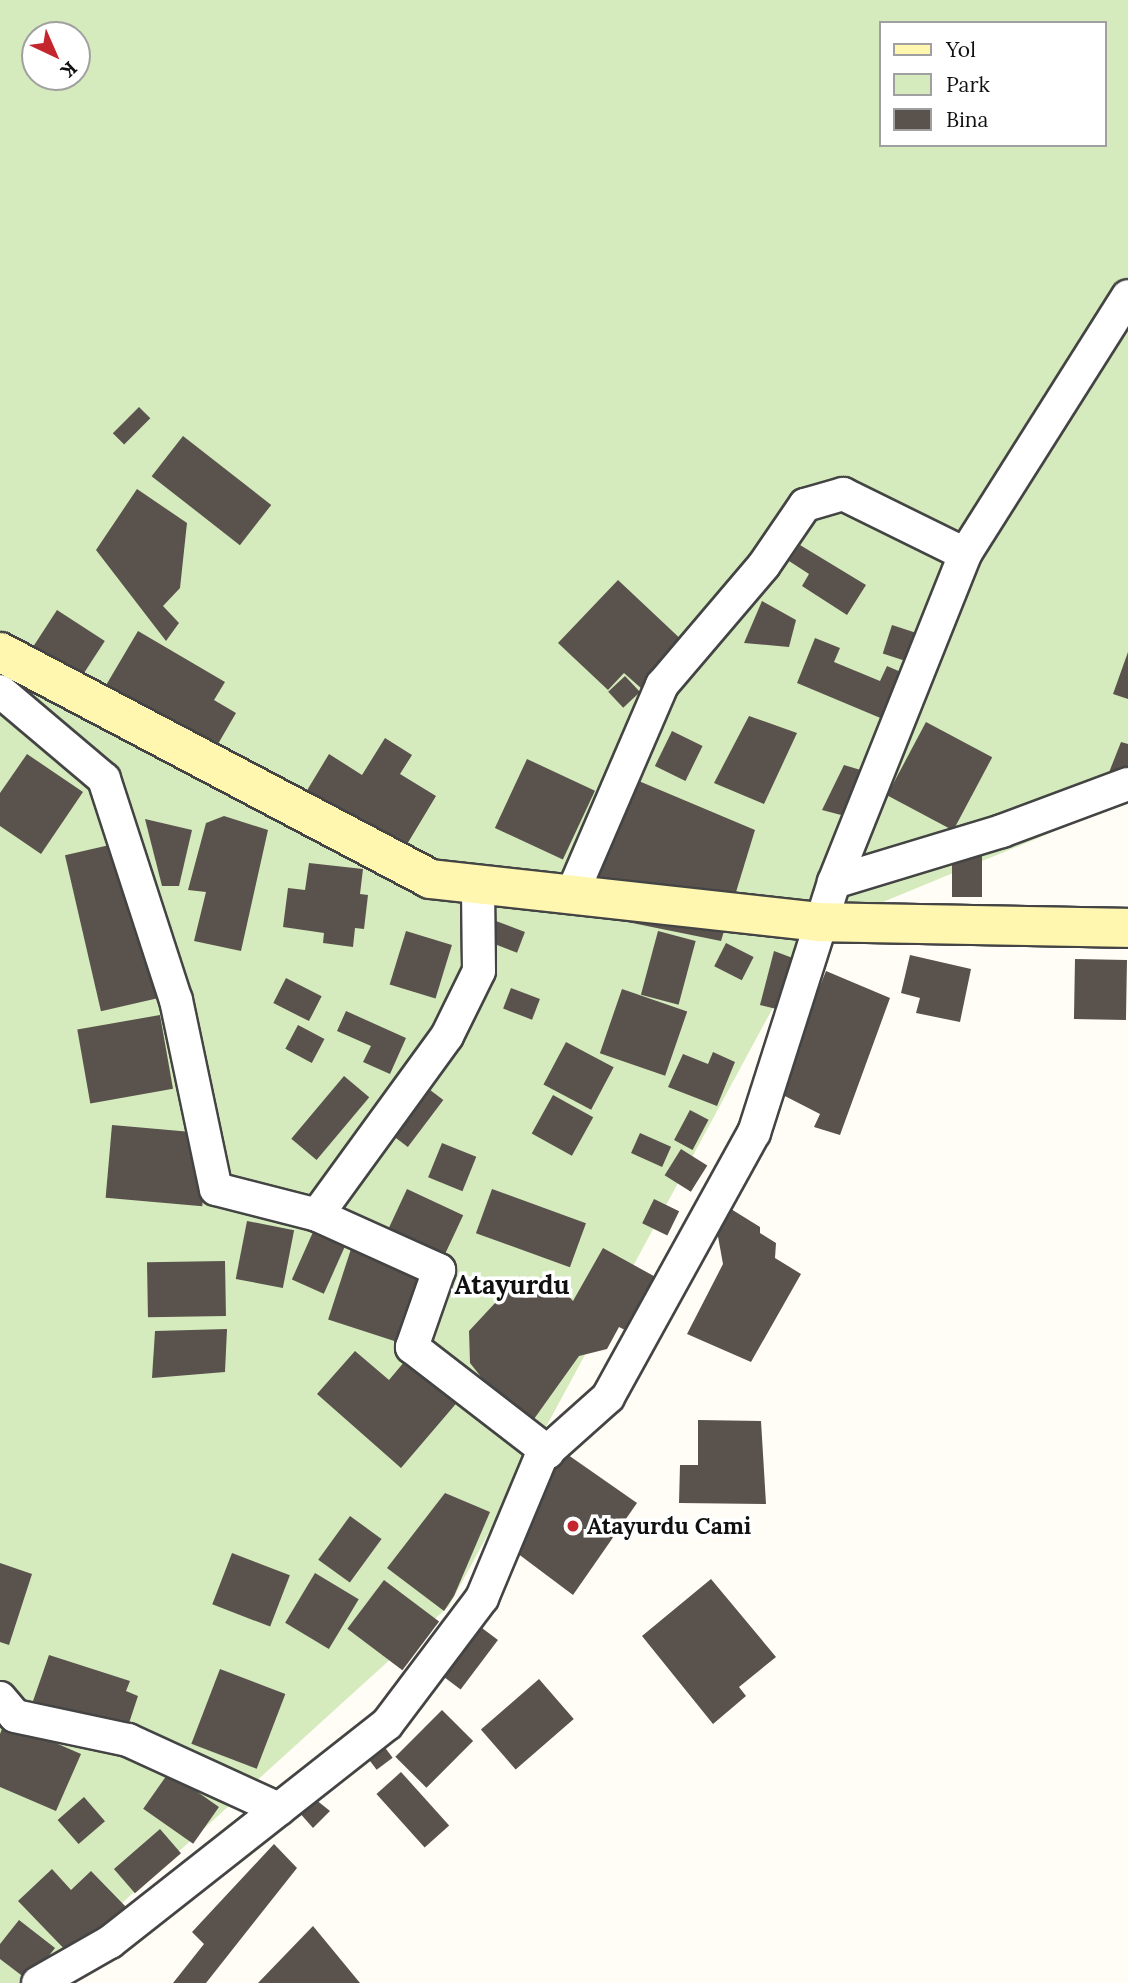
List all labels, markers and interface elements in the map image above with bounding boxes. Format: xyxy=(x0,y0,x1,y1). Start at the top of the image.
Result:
north arrow xyxy=(21,21,91,91)
legend xyxy=(880,21,1107,147)
text: Yol xyxy=(946,36,976,63)
text: K xyxy=(56,56,82,83)
text: Park xyxy=(946,71,990,98)
text: Bina xyxy=(946,106,988,133)
district label: Atayurdu xyxy=(454,1269,570,1301)
place label: Atayurdu Cami xyxy=(587,1512,751,1540)
marker: Atayurdu Cami xyxy=(565,1518,581,1534)

